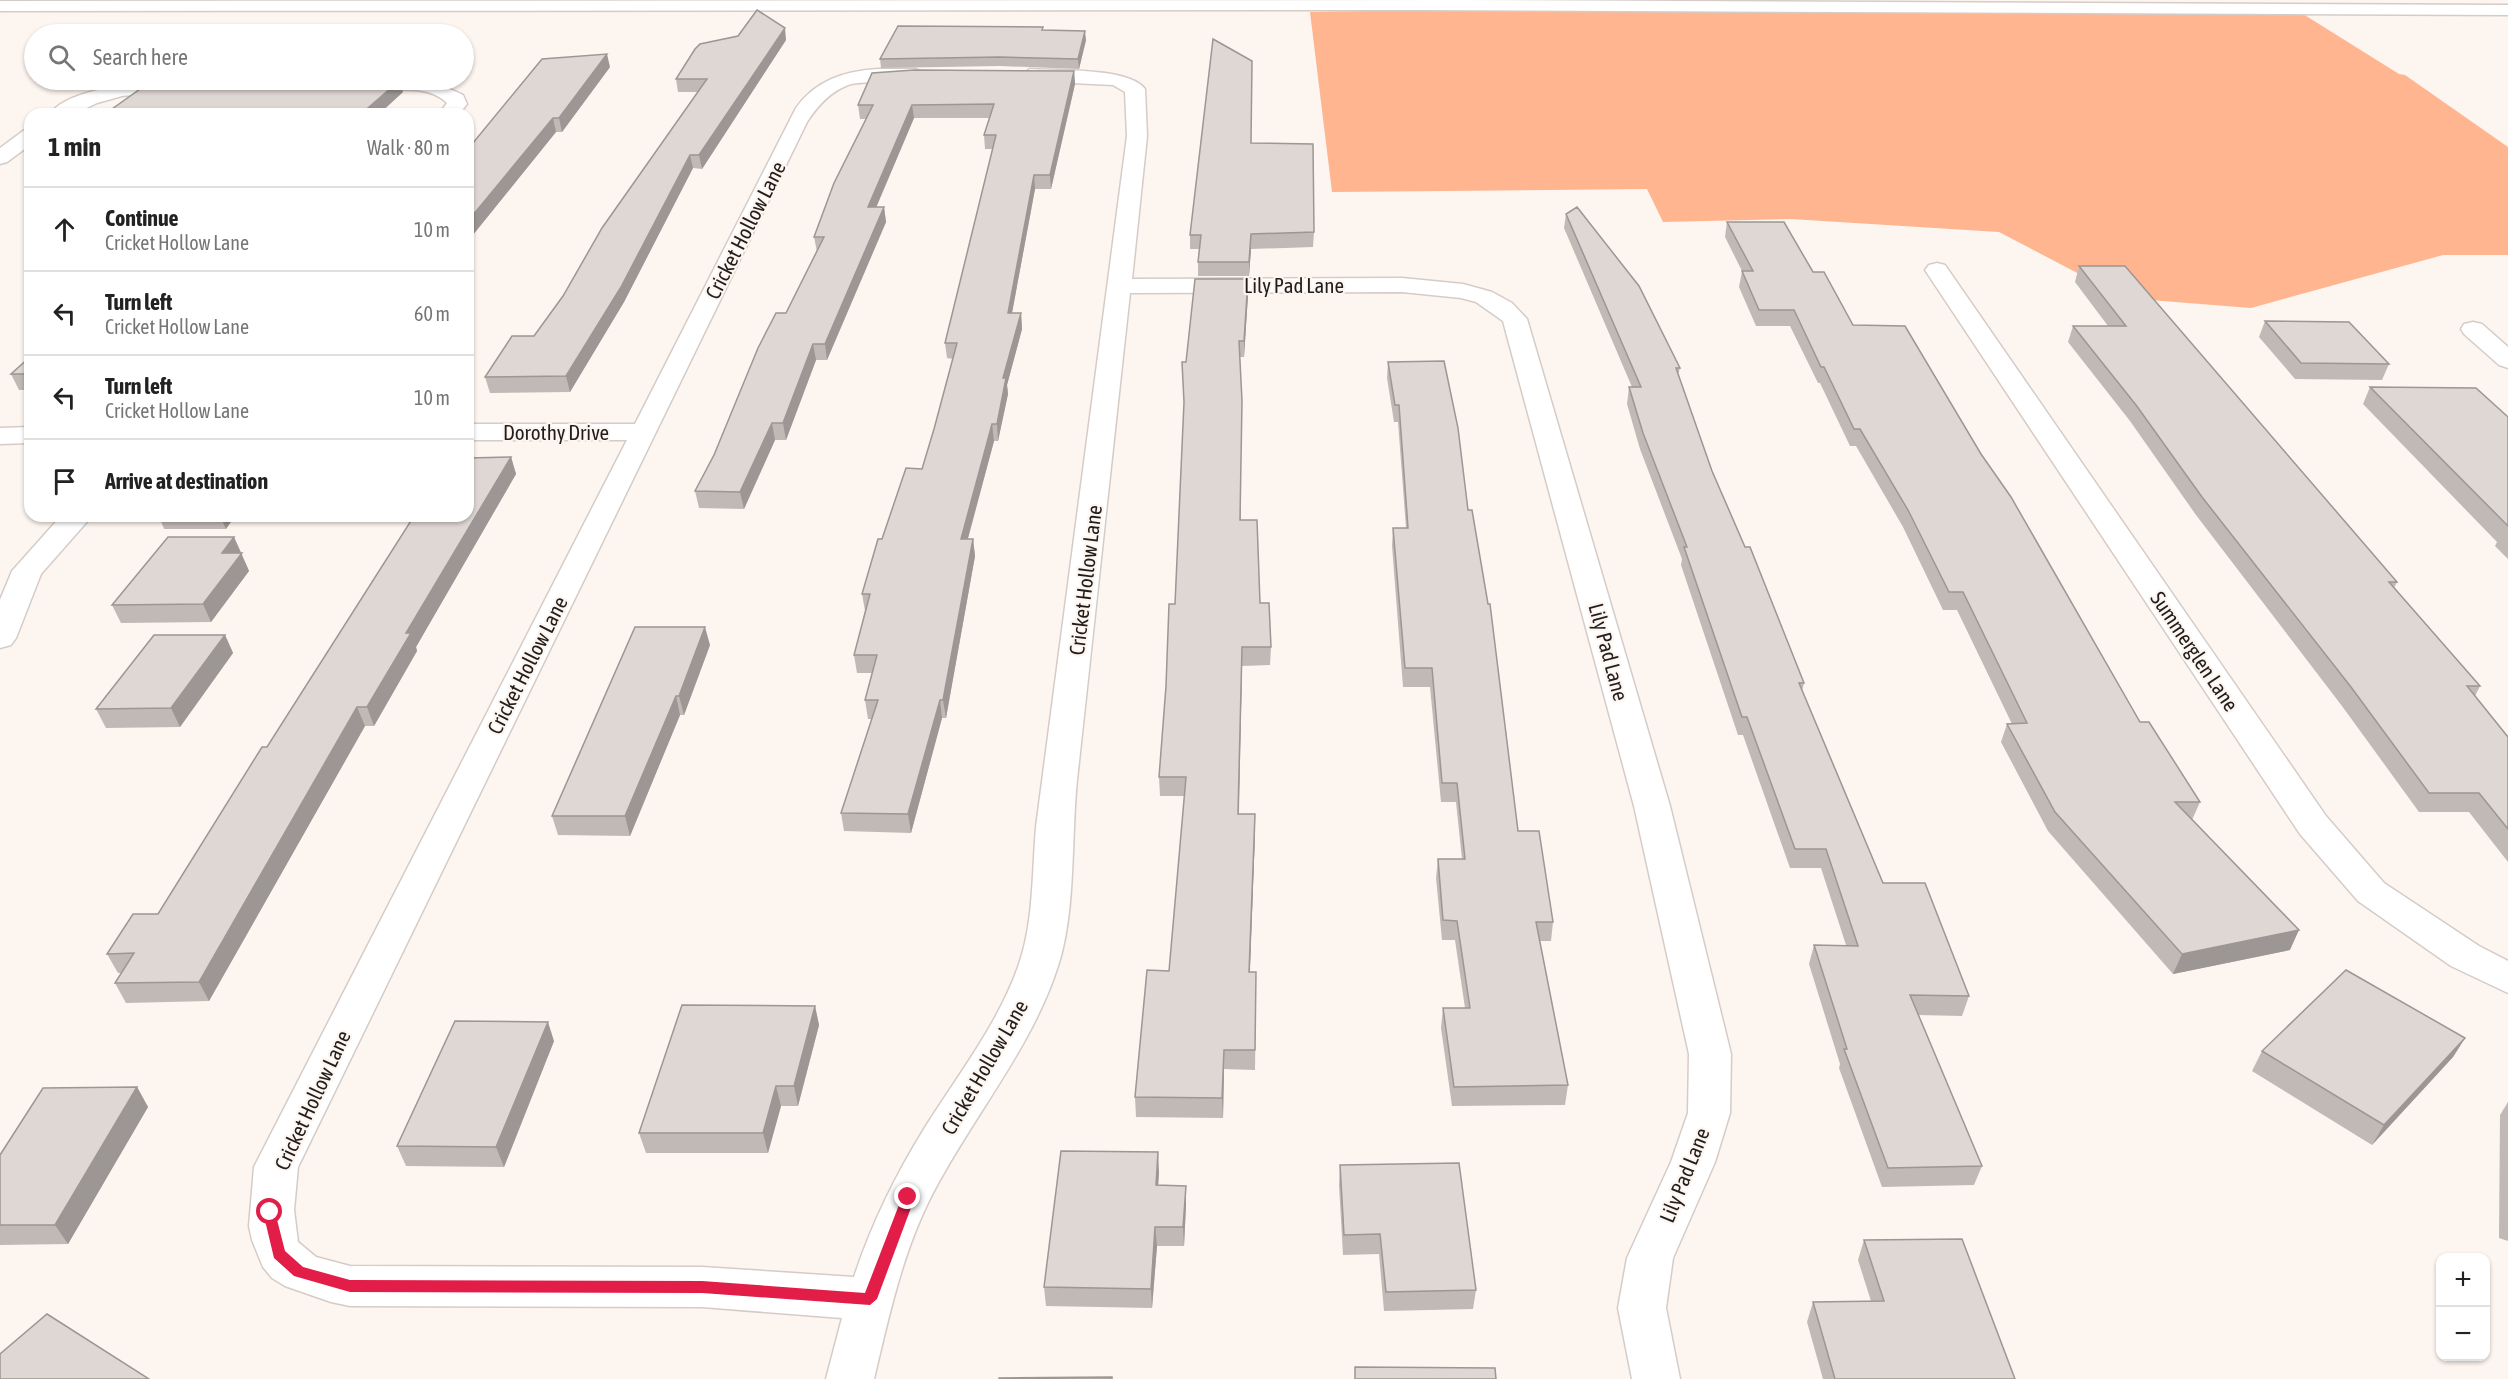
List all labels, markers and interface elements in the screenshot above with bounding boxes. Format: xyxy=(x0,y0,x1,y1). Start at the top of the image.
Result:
search box xyxy=(24,24,474,90)
icon: search xyxy=(45,41,78,74)
text: Search here xyxy=(93,44,188,70)
text: 1 min xyxy=(48,132,101,162)
text: Walk · 80 m xyxy=(367,136,450,159)
street label: Cricket Hollow Lane xyxy=(700,157,790,303)
text: Continue xyxy=(105,205,179,231)
icon: ahead xyxy=(48,213,81,246)
text: 10 m xyxy=(414,218,450,241)
text: Cricket Hollow Lane xyxy=(105,231,249,254)
street label: Lily Pad Lane xyxy=(1244,273,1344,297)
text: Turn left xyxy=(105,289,172,315)
icon: left xyxy=(48,297,81,330)
text: 60 m xyxy=(414,302,450,325)
text: Cricket Hollow Lane xyxy=(105,315,249,338)
text: Turn left xyxy=(105,373,172,399)
icon: left xyxy=(48,381,81,414)
text: 10 m xyxy=(414,386,450,409)
text: Cricket Hollow Lane xyxy=(105,399,249,422)
street label: Dorothy Drive xyxy=(503,420,609,444)
icon: arrive xyxy=(48,465,81,498)
text: Arrive at destination xyxy=(105,468,268,494)
street label: Cricket Hollow Lane xyxy=(1064,503,1106,657)
street label: Summerglen Lane xyxy=(2146,587,2244,715)
street label: Cricket Hollow Lane xyxy=(482,592,572,738)
street label: Lily Pad Lane xyxy=(1584,601,1634,703)
street label: Cricket Hollow Lane xyxy=(936,996,1032,1138)
street label: Cricket Hollow Lane xyxy=(269,1026,355,1174)
street label: Lily Pad Lane xyxy=(1654,1124,1714,1226)
route end xyxy=(894,1183,920,1209)
route start xyxy=(256,1198,282,1224)
map controls xyxy=(2436,1253,2490,1361)
button: + xyxy=(2436,1253,2490,1307)
button: − xyxy=(2436,1307,2490,1361)

